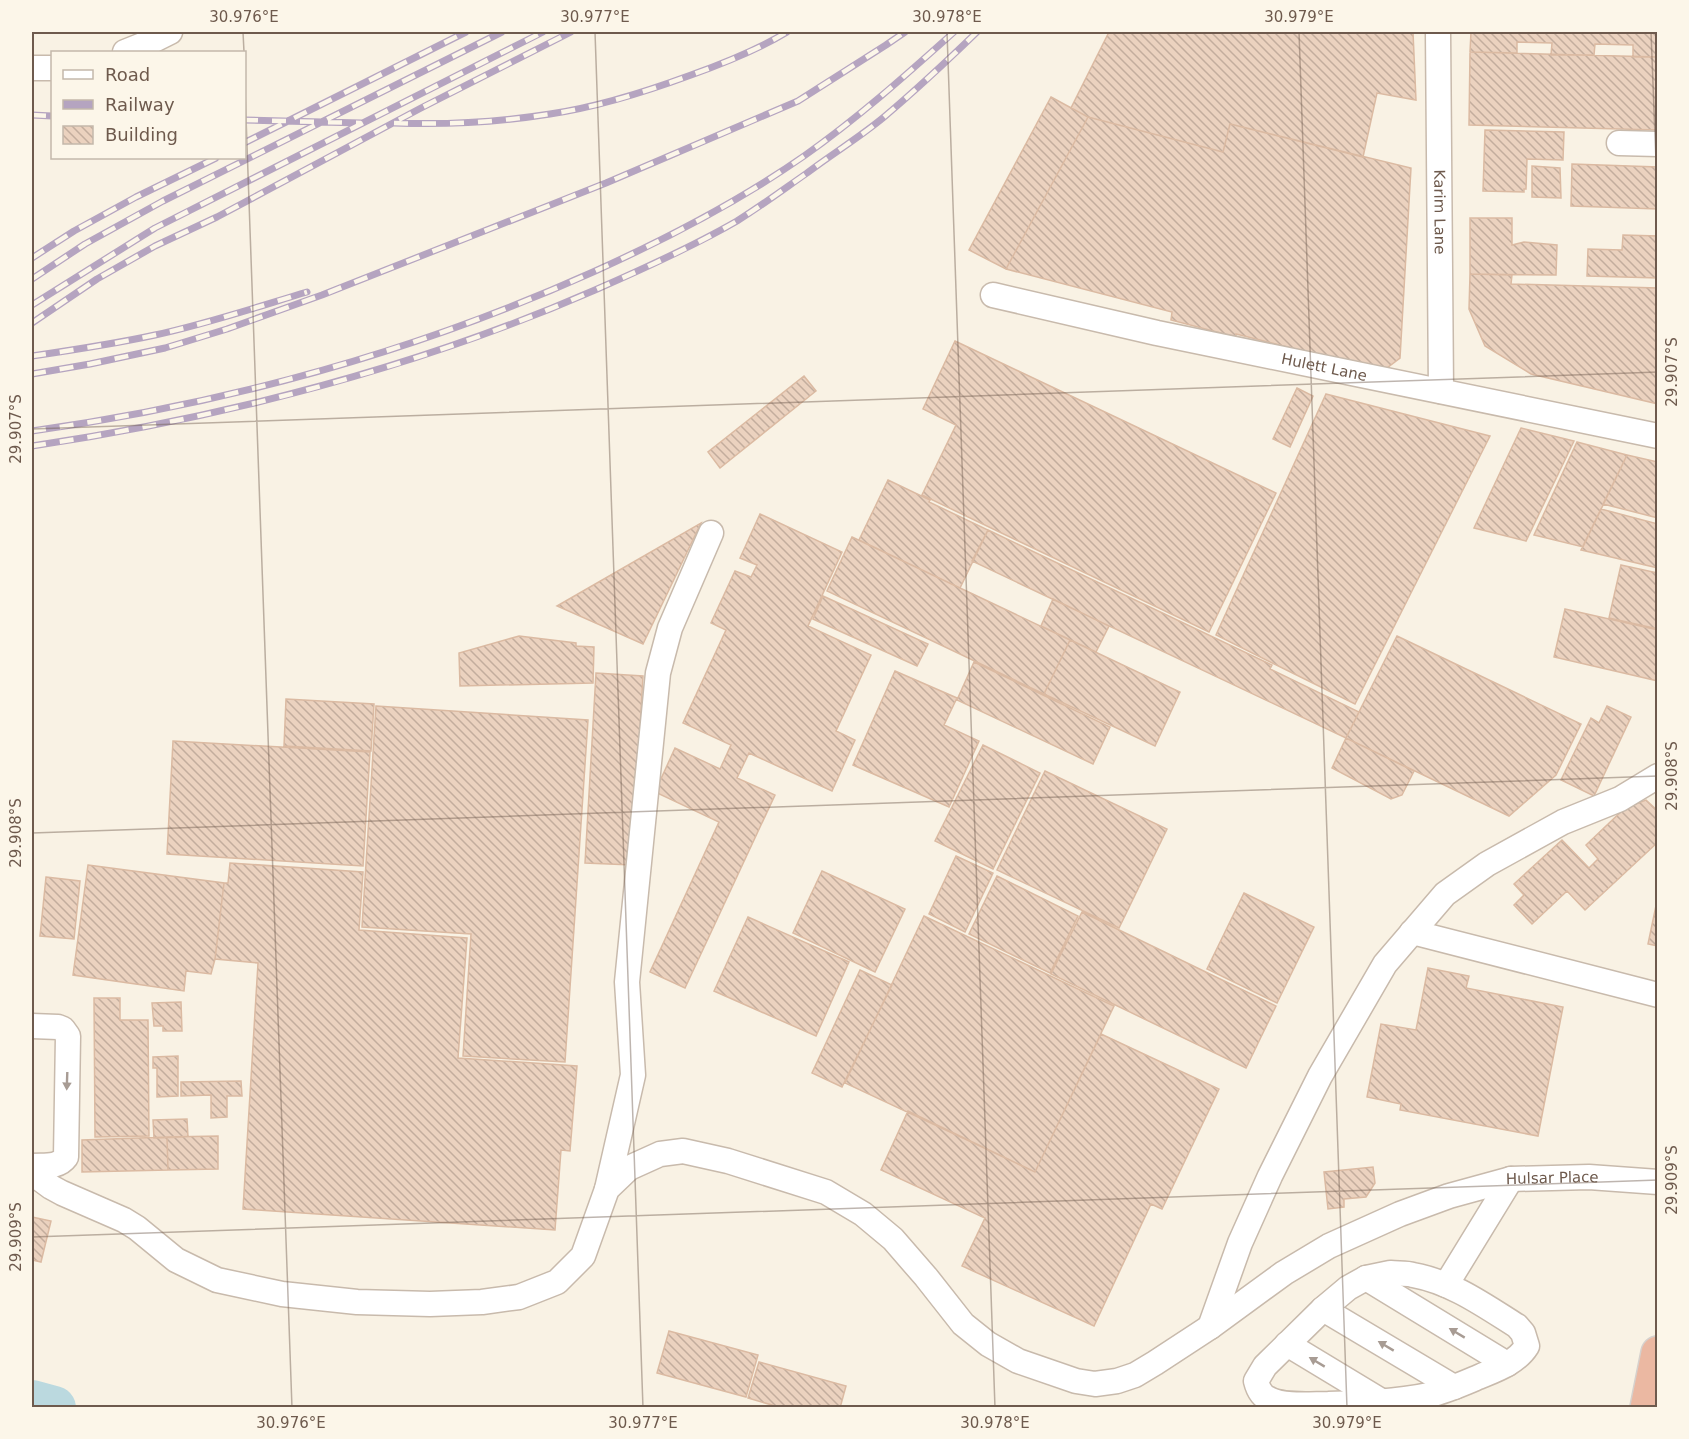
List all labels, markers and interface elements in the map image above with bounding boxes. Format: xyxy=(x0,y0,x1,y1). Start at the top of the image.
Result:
text: 30.976°E xyxy=(209,8,279,26)
text: 30.977°E xyxy=(560,8,630,26)
text: 30.978°E xyxy=(912,8,982,26)
text: 30.979°E xyxy=(1264,8,1334,26)
legend xyxy=(51,51,246,159)
text: Road xyxy=(105,64,150,85)
text: Railway xyxy=(105,94,175,115)
text: Building xyxy=(105,124,178,145)
street label: Karim Lane xyxy=(1430,169,1449,254)
text: 29.907°S xyxy=(1663,337,1681,407)
street label: Hulett Lane xyxy=(1280,350,1369,385)
text: 29.907°S xyxy=(7,394,25,464)
text: 29.908°S xyxy=(1663,741,1681,811)
text: 29.908°S xyxy=(7,798,25,868)
one-way arrow xyxy=(63,1071,72,1090)
text: 29.909°S xyxy=(1663,1145,1681,1215)
street label: Hulsar Place xyxy=(1506,1168,1599,1188)
text: 29.909°S xyxy=(7,1202,25,1272)
one-way arrow xyxy=(1449,1328,1465,1339)
one-way arrow xyxy=(1378,1341,1394,1352)
one-way arrow xyxy=(1309,1357,1325,1368)
text: 30.976°E xyxy=(256,1414,326,1432)
text: 30.977°E xyxy=(608,1414,678,1432)
text: 30.978°E xyxy=(960,1414,1030,1432)
text: 30.979°E xyxy=(1312,1414,1382,1432)

